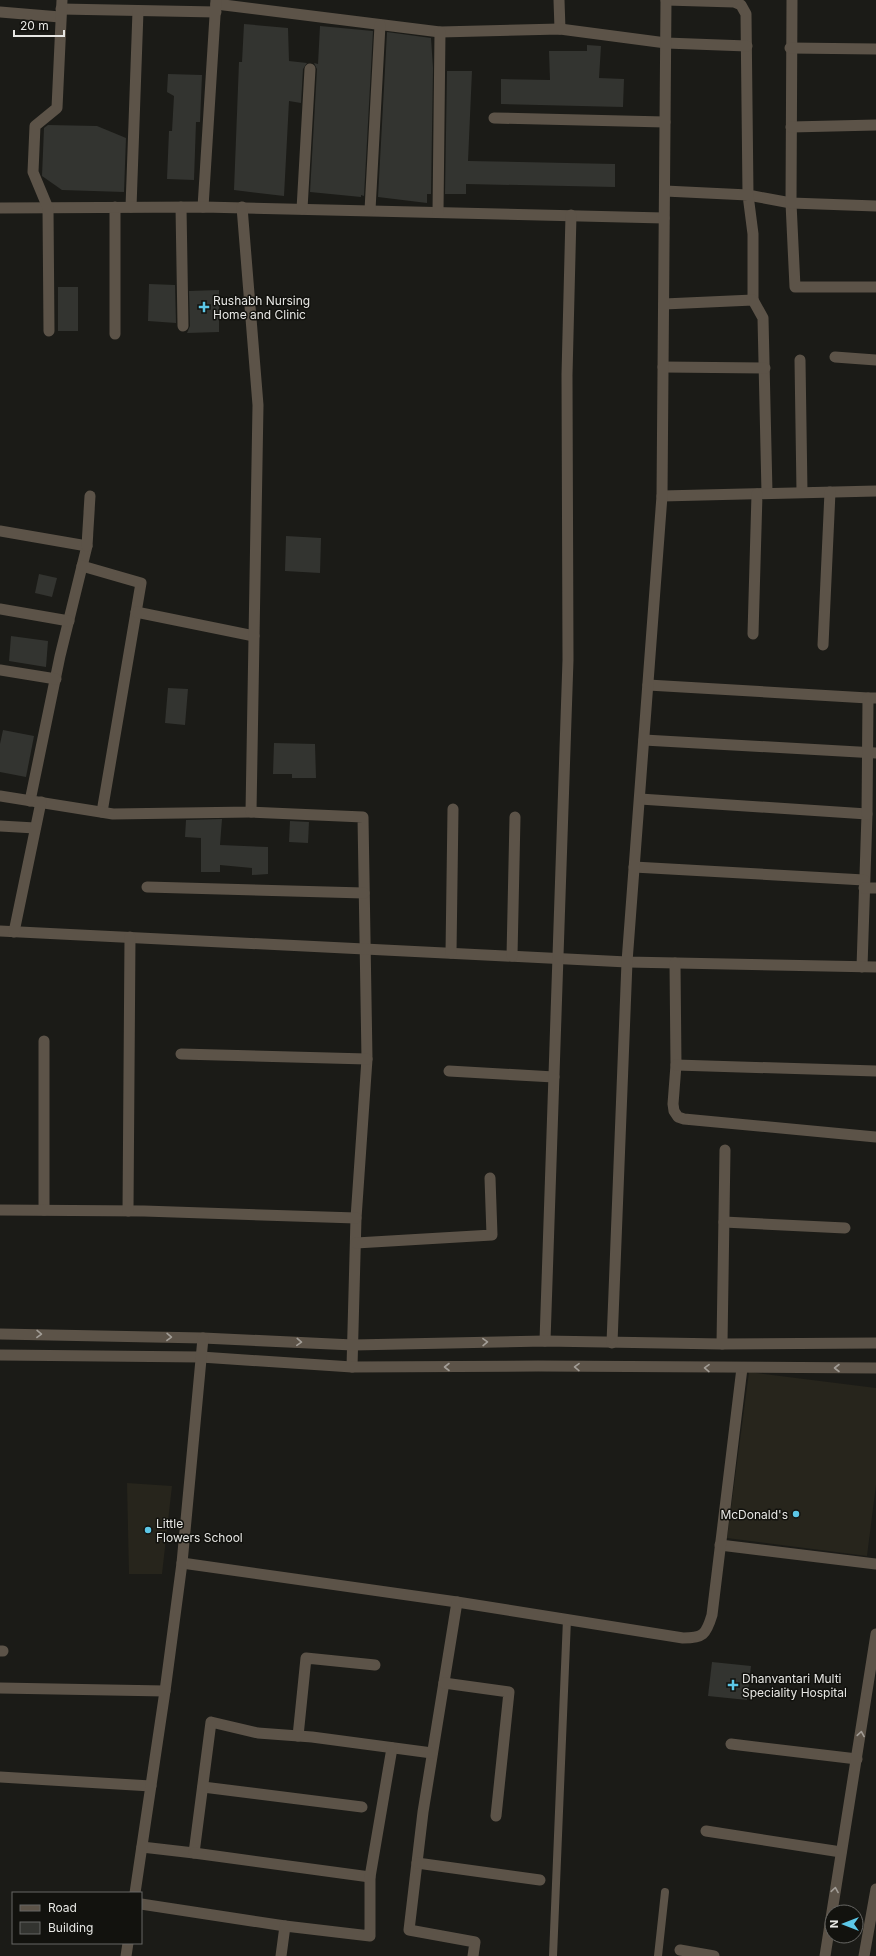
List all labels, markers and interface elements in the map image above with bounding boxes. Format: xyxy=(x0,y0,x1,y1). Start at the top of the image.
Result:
scale bar xyxy=(14,12,64,38)
text: 20 m xyxy=(20,18,49,33)
place label: Rushabh Nursing Home and Clinic xyxy=(213,293,310,322)
marker: Rushabh Nursing Home and Clinic xyxy=(198,301,210,313)
one-way arrow xyxy=(36,1330,42,1339)
one-way arrow xyxy=(166,1333,172,1341)
one-way arrow xyxy=(296,1338,302,1347)
one-way arrow xyxy=(482,1338,488,1346)
one-way arrow xyxy=(444,1363,450,1371)
one-way arrow xyxy=(574,1363,580,1371)
one-way arrow xyxy=(704,1364,710,1372)
one-way arrow xyxy=(834,1364,840,1372)
place label: McDonald's xyxy=(720,1507,788,1522)
marker: McDonald's xyxy=(791,1509,801,1519)
place label: Little Flowers School xyxy=(156,1516,243,1545)
marker: Little Flowers School xyxy=(143,1525,153,1535)
place label: Dhanvantari Multi Speciality Hospital xyxy=(742,1671,847,1700)
marker: Dhanvantari Multi Speciality Hospital xyxy=(727,1679,739,1691)
one-way arrow xyxy=(856,1731,865,1737)
one-way arrow xyxy=(830,1887,839,1893)
legend xyxy=(12,1892,142,1944)
text: Road xyxy=(48,1900,77,1915)
north arrow xyxy=(824,1904,864,1944)
text: Building xyxy=(48,1920,93,1935)
text: N xyxy=(827,1920,841,1928)

